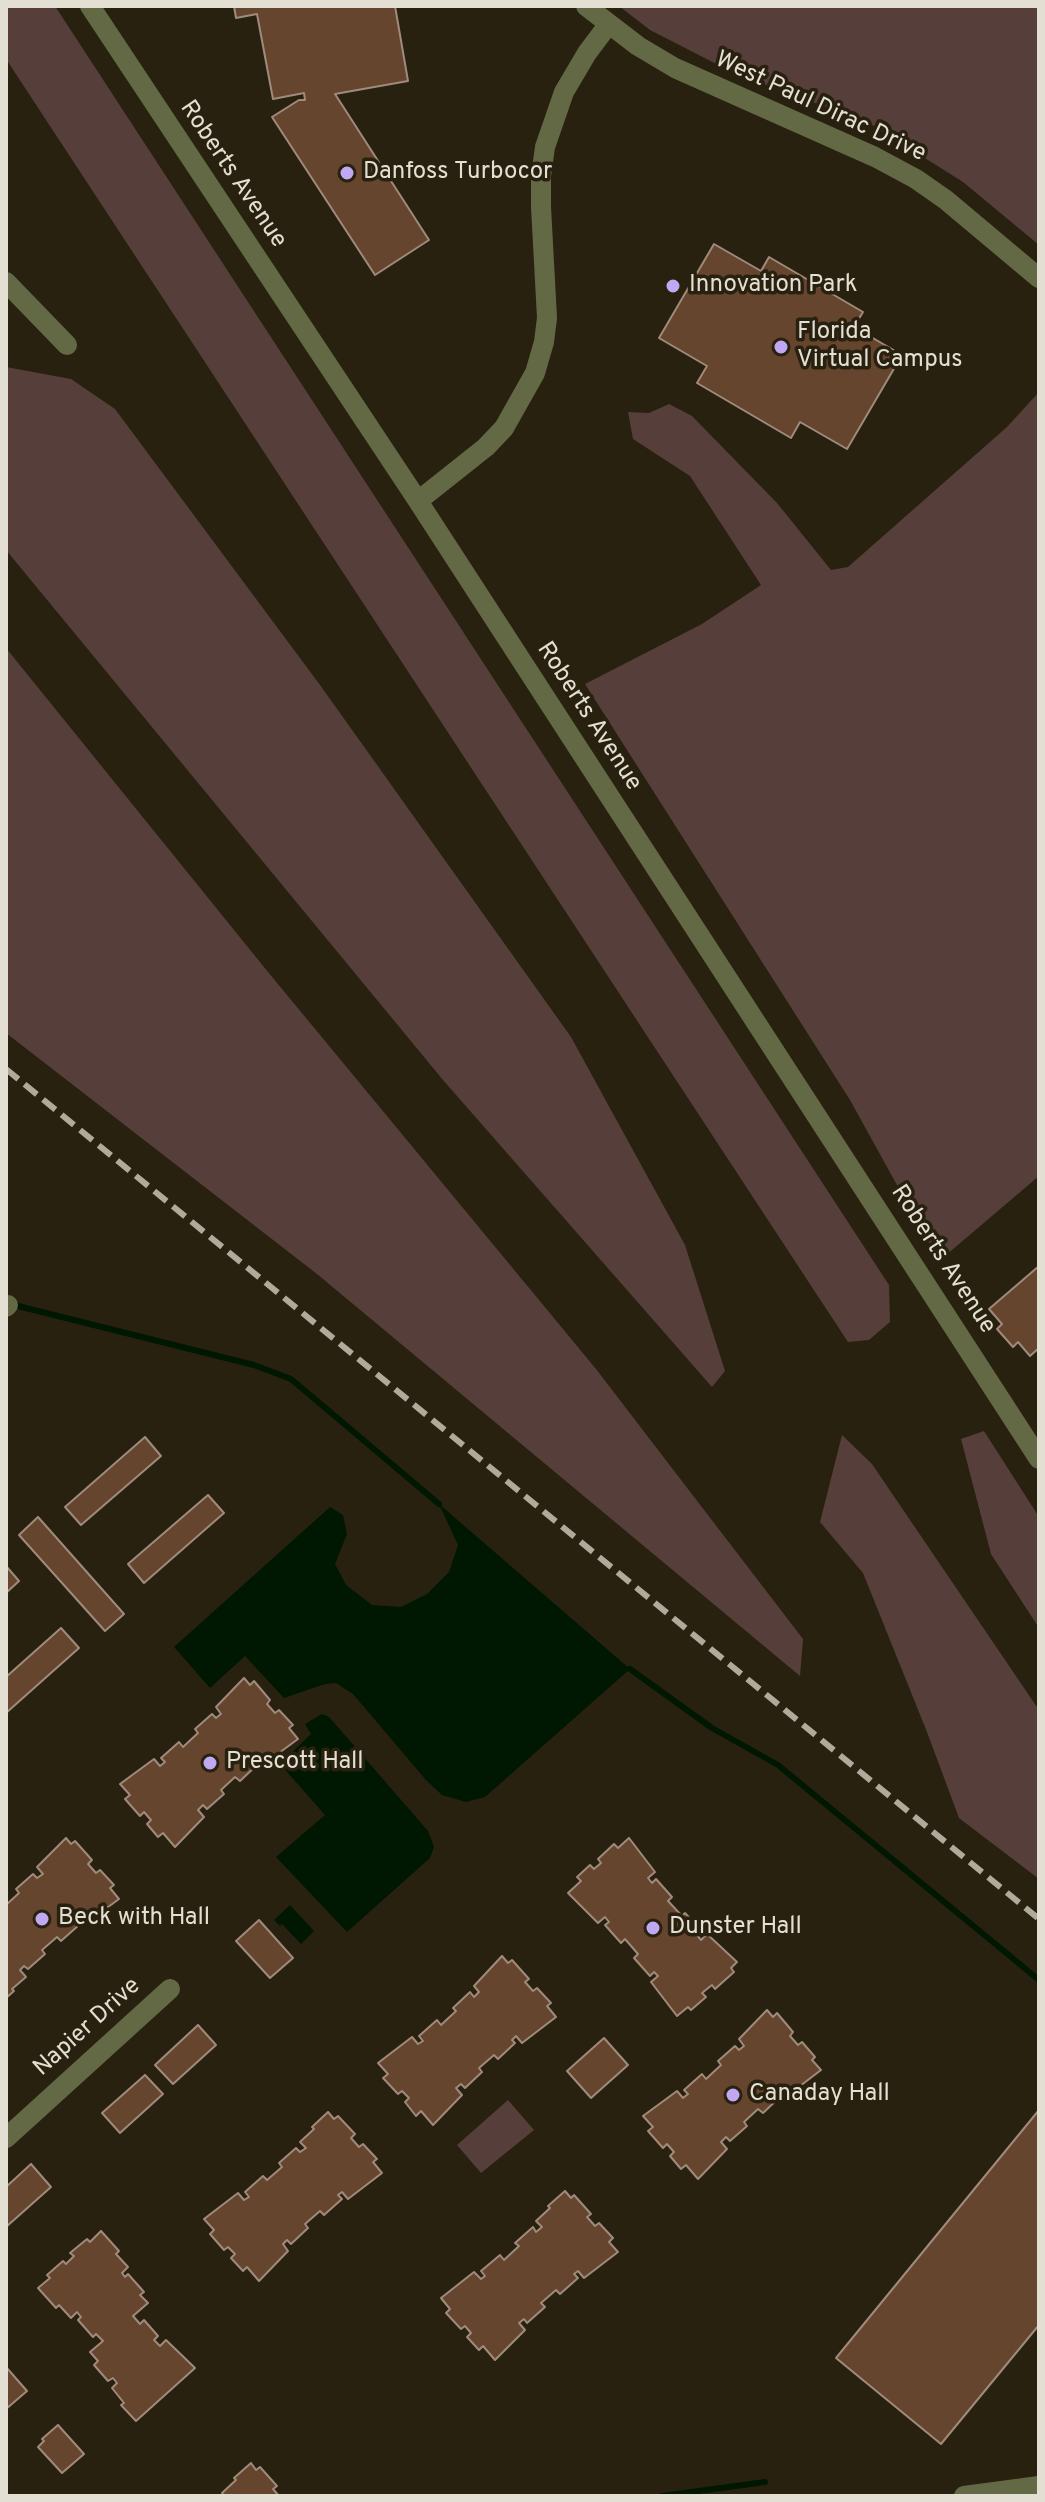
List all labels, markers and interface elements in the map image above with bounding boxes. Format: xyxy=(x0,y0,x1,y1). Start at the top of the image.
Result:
street label: West Paul Dirac Drive xyxy=(710,46,930,170)
street label: Roberts Avenue xyxy=(172,96,292,254)
place label: Danfoss Turbocor xyxy=(363,159,552,187)
marker: Danfoss Turbocor xyxy=(338,164,356,182)
place label: Innovation Park xyxy=(689,272,857,300)
marker: Innovation Park xyxy=(664,277,682,295)
place label: Florida Virtual Campus xyxy=(797,319,963,375)
marker: Florida Virtual Campus xyxy=(772,338,790,356)
street label: Roberts Avenue xyxy=(529,637,647,797)
street label: Roberts Avenue xyxy=(883,1180,1001,1340)
place label: Prescott Hall xyxy=(226,1749,364,1777)
marker: Prescott Hall xyxy=(201,1754,219,1772)
place label: Beck with Hall xyxy=(58,1905,210,1933)
marker: Beck with Hall xyxy=(33,1910,51,1928)
place label: Dunster Hall xyxy=(669,1914,802,1942)
marker: Dunster Hall xyxy=(644,1919,662,1937)
street label: Napier Drive xyxy=(29,1973,147,2083)
place label: Canaday Hall xyxy=(749,2081,890,2109)
marker: Canaday Hall xyxy=(724,2086,742,2104)

